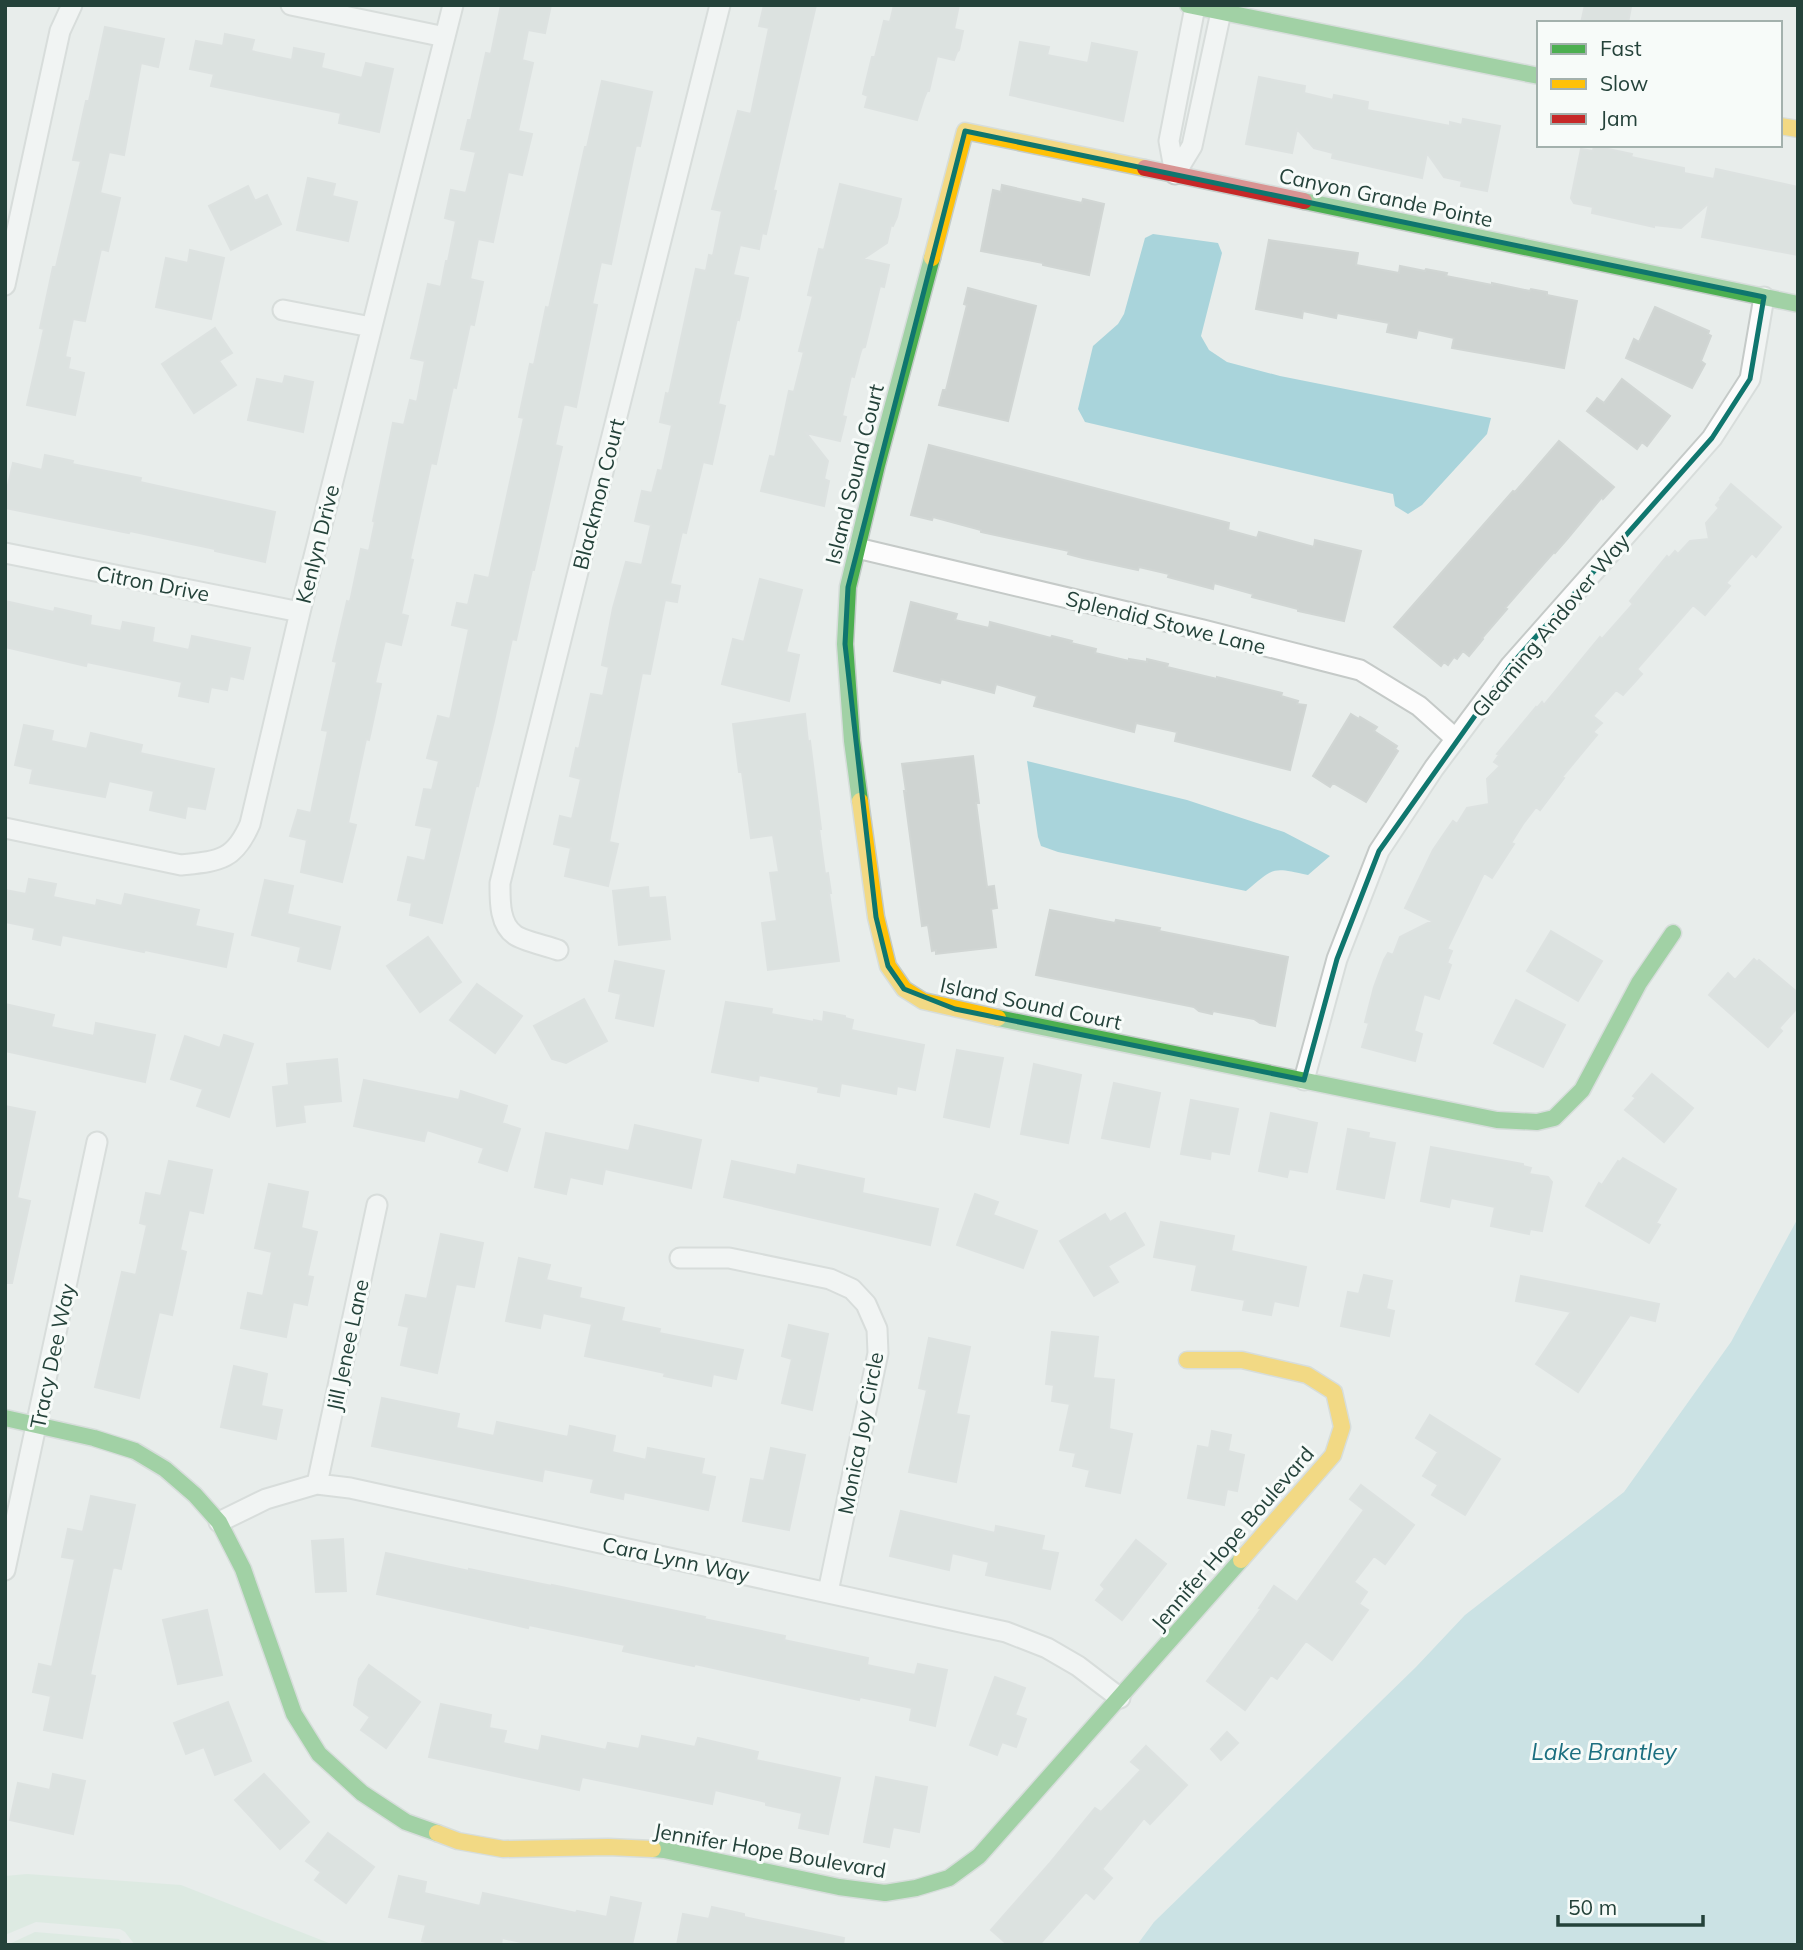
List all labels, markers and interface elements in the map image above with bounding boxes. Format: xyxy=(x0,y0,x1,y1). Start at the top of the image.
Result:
legend xyxy=(1537,21,1782,147)
text: Fast xyxy=(1600,35,1642,61)
text: Slow xyxy=(1600,70,1648,96)
text: Jam xyxy=(1600,105,1638,131)
street label: Canyon Grande Pointe xyxy=(1277,162,1495,232)
street label: Island Sound Court xyxy=(819,381,889,567)
street label: Blackmon Court xyxy=(567,416,629,572)
street label: Kenlyn Drive xyxy=(290,482,344,606)
street label: Gleaming Andover Way xyxy=(1466,528,1634,722)
street label: Citron Drive xyxy=(94,559,212,607)
street label: Splendid Stowe Lane xyxy=(1063,585,1269,659)
street label: Island Sound Court xyxy=(938,971,1124,1035)
street label: Jill Jenee Lane xyxy=(320,1277,374,1413)
street label: Tracy Dee Way xyxy=(24,1281,80,1431)
street label: Monica Joy Circle xyxy=(832,1350,888,1516)
street label: Jennifer Hope Boulevard xyxy=(1145,1441,1319,1635)
street label: Cara Lynn Way xyxy=(600,1531,752,1587)
water label: Lake Brantley xyxy=(1531,1737,1678,1766)
street label: Jennifer Hope Boulevard xyxy=(652,1817,888,1883)
scale bar xyxy=(1558,1884,1703,1928)
text: 50 m xyxy=(1568,1894,1617,1920)

